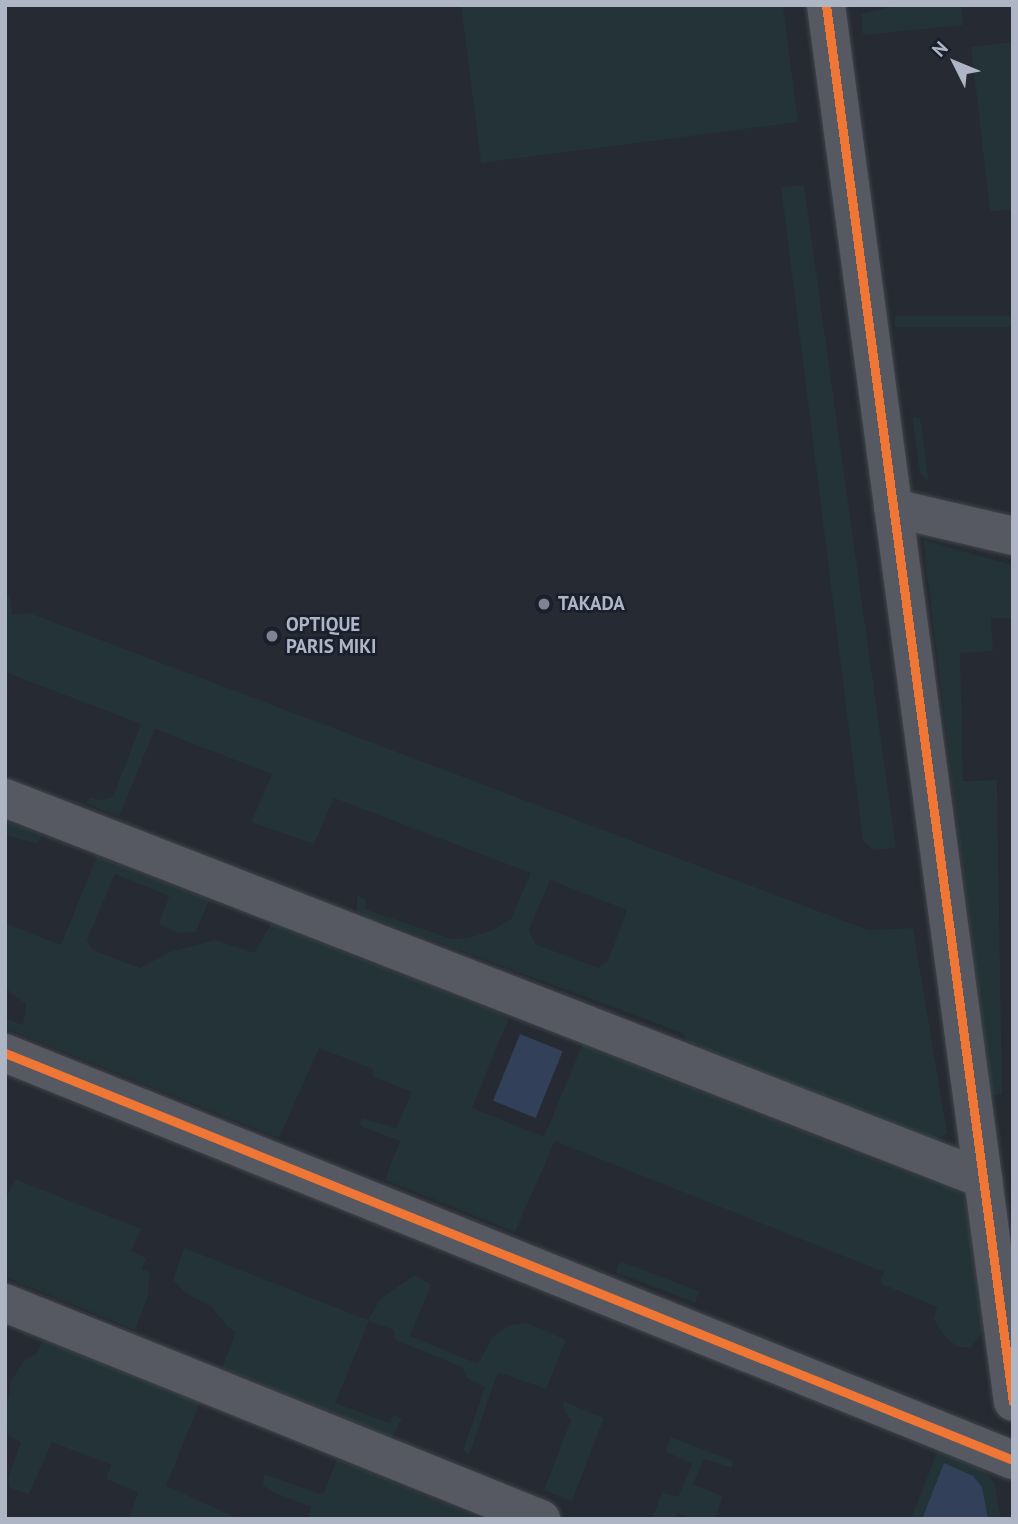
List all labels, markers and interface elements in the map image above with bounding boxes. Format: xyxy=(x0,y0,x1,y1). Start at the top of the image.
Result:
north arrow xyxy=(920,28,990,98)
text: N xyxy=(927,36,953,61)
place label: TAKADA xyxy=(558,593,625,615)
marker: TAKADA xyxy=(536,596,552,612)
place label: OPTIQUE PARIS MIKI xyxy=(286,614,376,658)
marker: OPTIQUE PARIS MIKI xyxy=(264,628,280,644)

